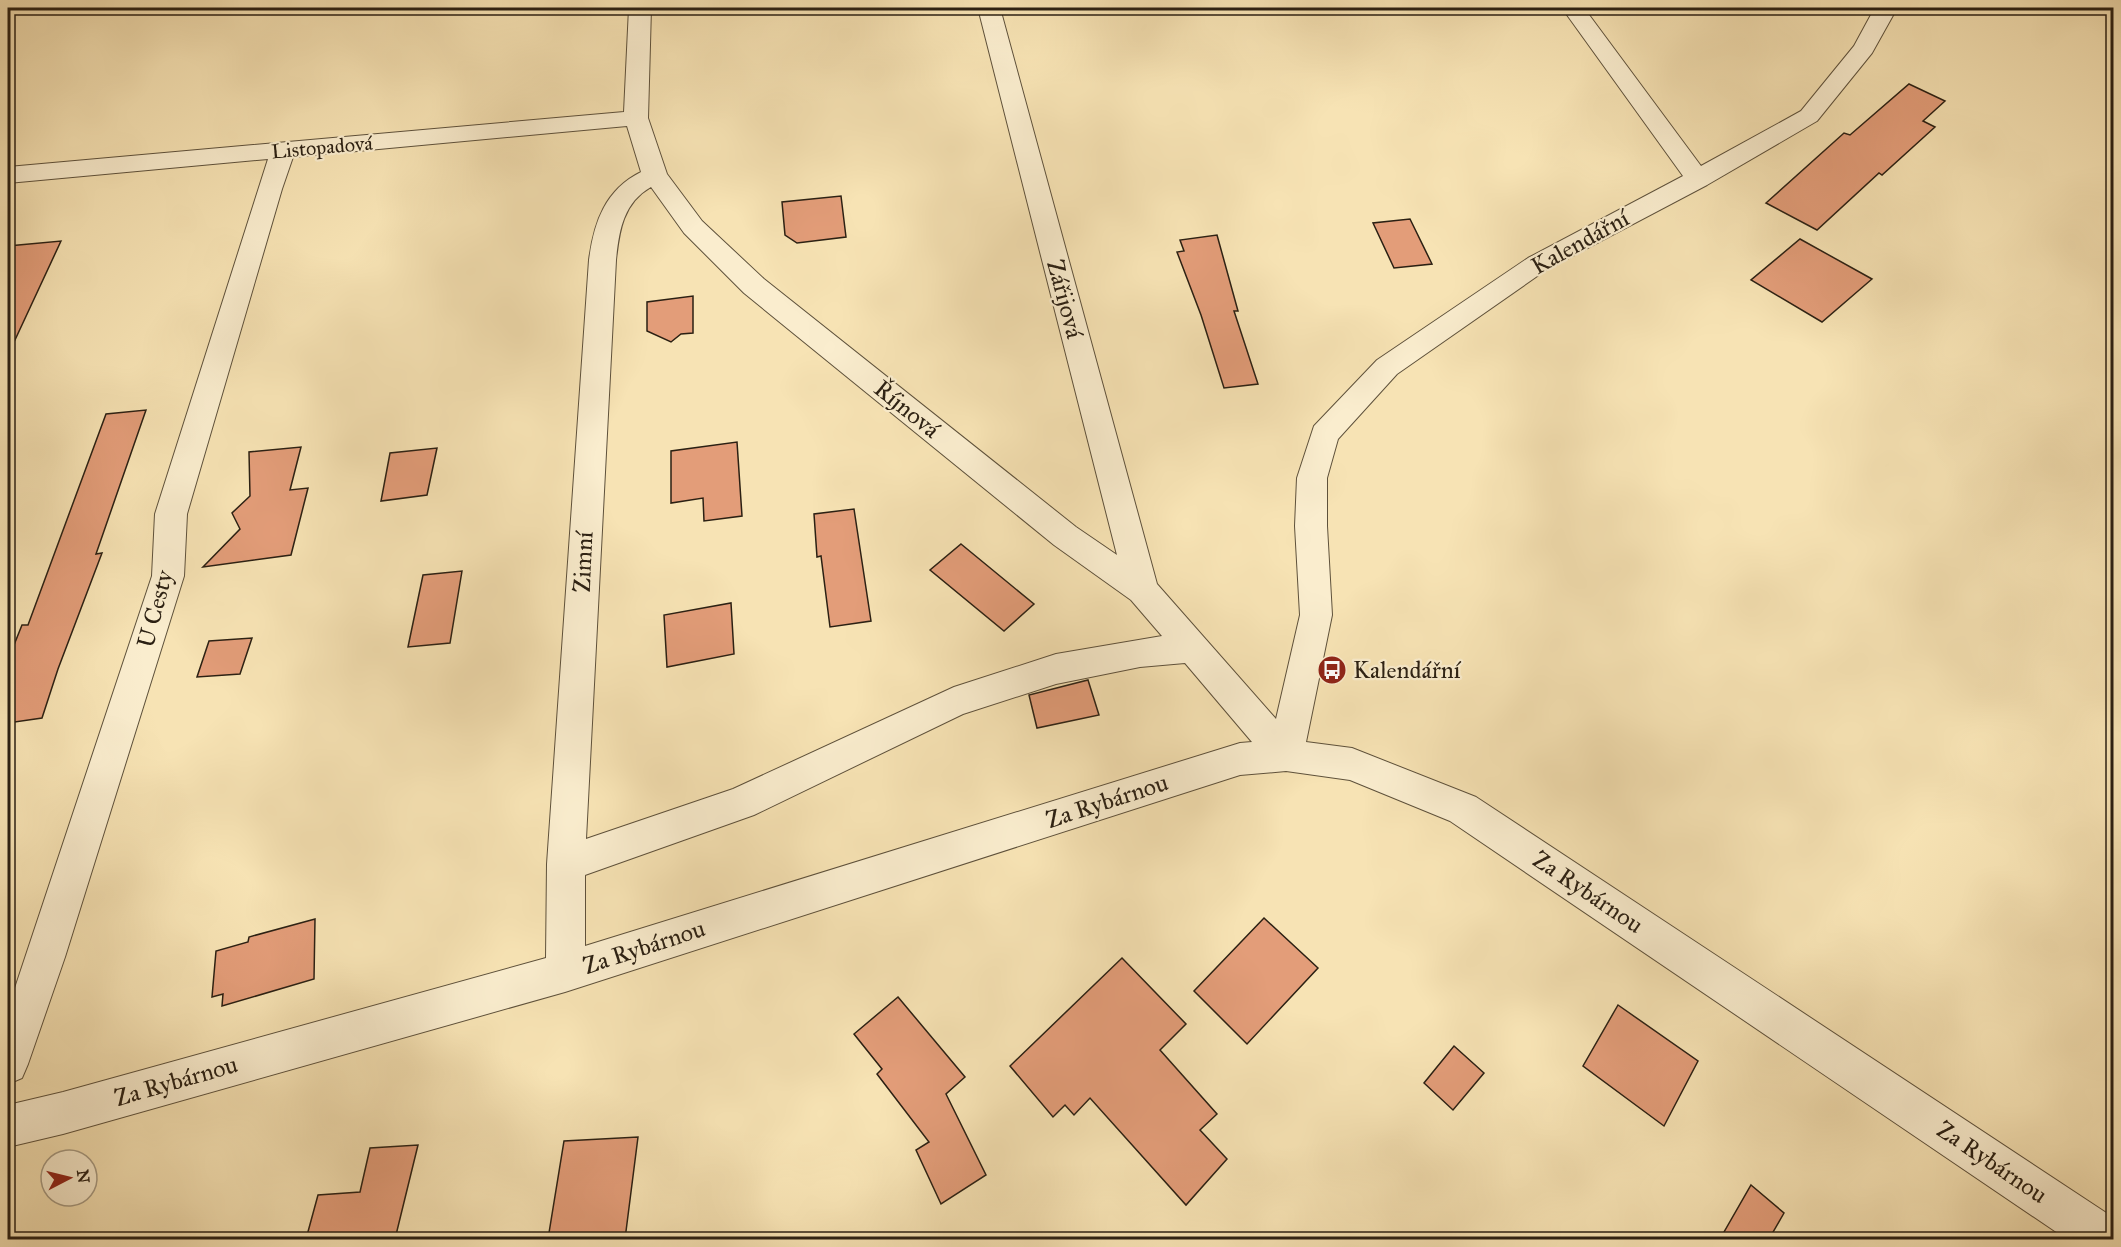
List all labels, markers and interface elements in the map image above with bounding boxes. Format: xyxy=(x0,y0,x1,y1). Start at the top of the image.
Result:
street label: Listopadová xyxy=(270,131,374,163)
street label: Kalendářní xyxy=(1526,202,1635,281)
street label: Zářijová xyxy=(1040,256,1090,342)
street label: Říjnová xyxy=(868,373,947,445)
street label: Zimní xyxy=(566,529,600,593)
street label: U Cesty xyxy=(130,566,180,651)
bus stop icon: Kalendářní xyxy=(1316,654,1348,686)
place label: Kalendářní xyxy=(1353,655,1462,685)
street label: Za Rybárnou xyxy=(1042,767,1172,835)
street label: Za Rybárnou xyxy=(1527,844,1649,940)
street label: Za Rybárnou xyxy=(579,913,709,981)
street label: Za Rybárnou xyxy=(111,1049,241,1113)
street label: Za Rybárnou xyxy=(1931,1114,2053,1210)
north arrow xyxy=(39,1148,99,1208)
text: N xyxy=(73,1168,94,1185)

